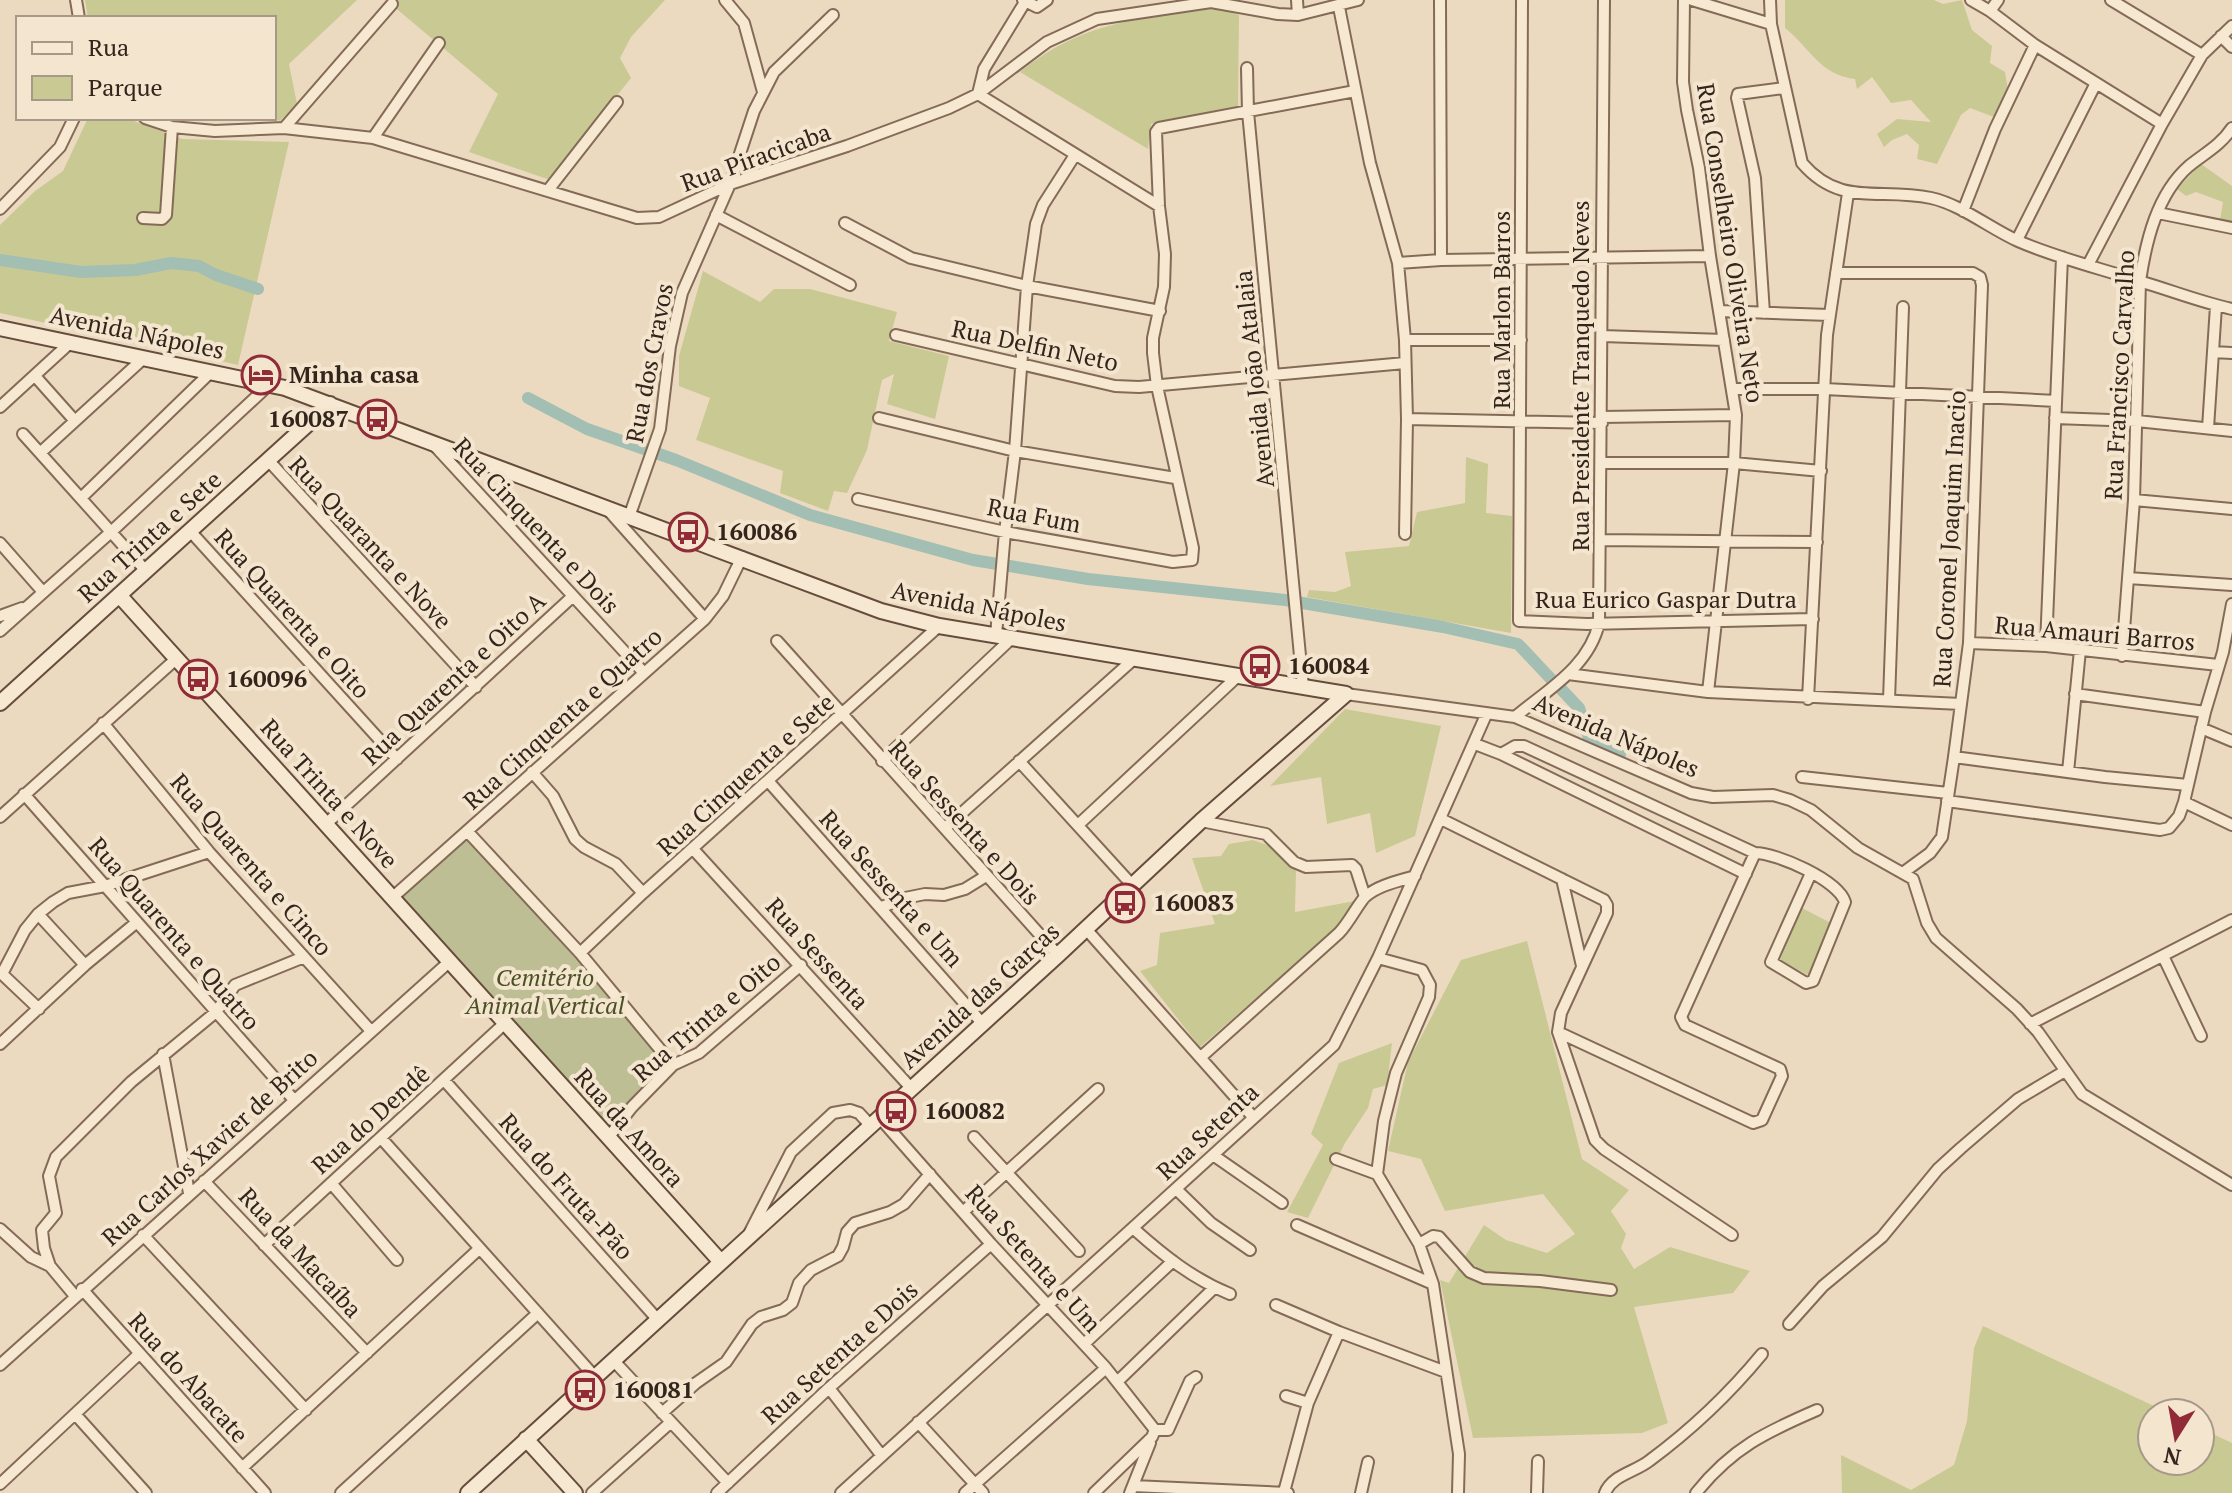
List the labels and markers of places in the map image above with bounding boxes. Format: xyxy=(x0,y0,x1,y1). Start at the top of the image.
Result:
hotel icon: Minha casa xyxy=(240,354,282,396)
place label: Minha casa xyxy=(289,358,420,390)
bus stop icon: 160087 xyxy=(356,398,398,440)
place label: 160087 xyxy=(268,402,349,434)
bus stop icon: 160086 xyxy=(667,511,709,553)
place label: 160086 xyxy=(716,515,797,547)
bus stop icon: 160084 xyxy=(1239,645,1281,687)
place label: 160084 xyxy=(1288,649,1370,681)
bus stop icon: 160096 xyxy=(177,658,219,700)
place label: 160096 xyxy=(226,662,307,694)
bus stop icon: 160083 xyxy=(1104,882,1146,924)
place label: 160083 xyxy=(1153,886,1234,918)
bus stop icon: 160082 xyxy=(875,1090,917,1132)
place label: 160082 xyxy=(924,1094,1005,1126)
bus stop icon: 160081 xyxy=(564,1369,606,1411)
place label: 160081 xyxy=(613,1373,694,1405)

